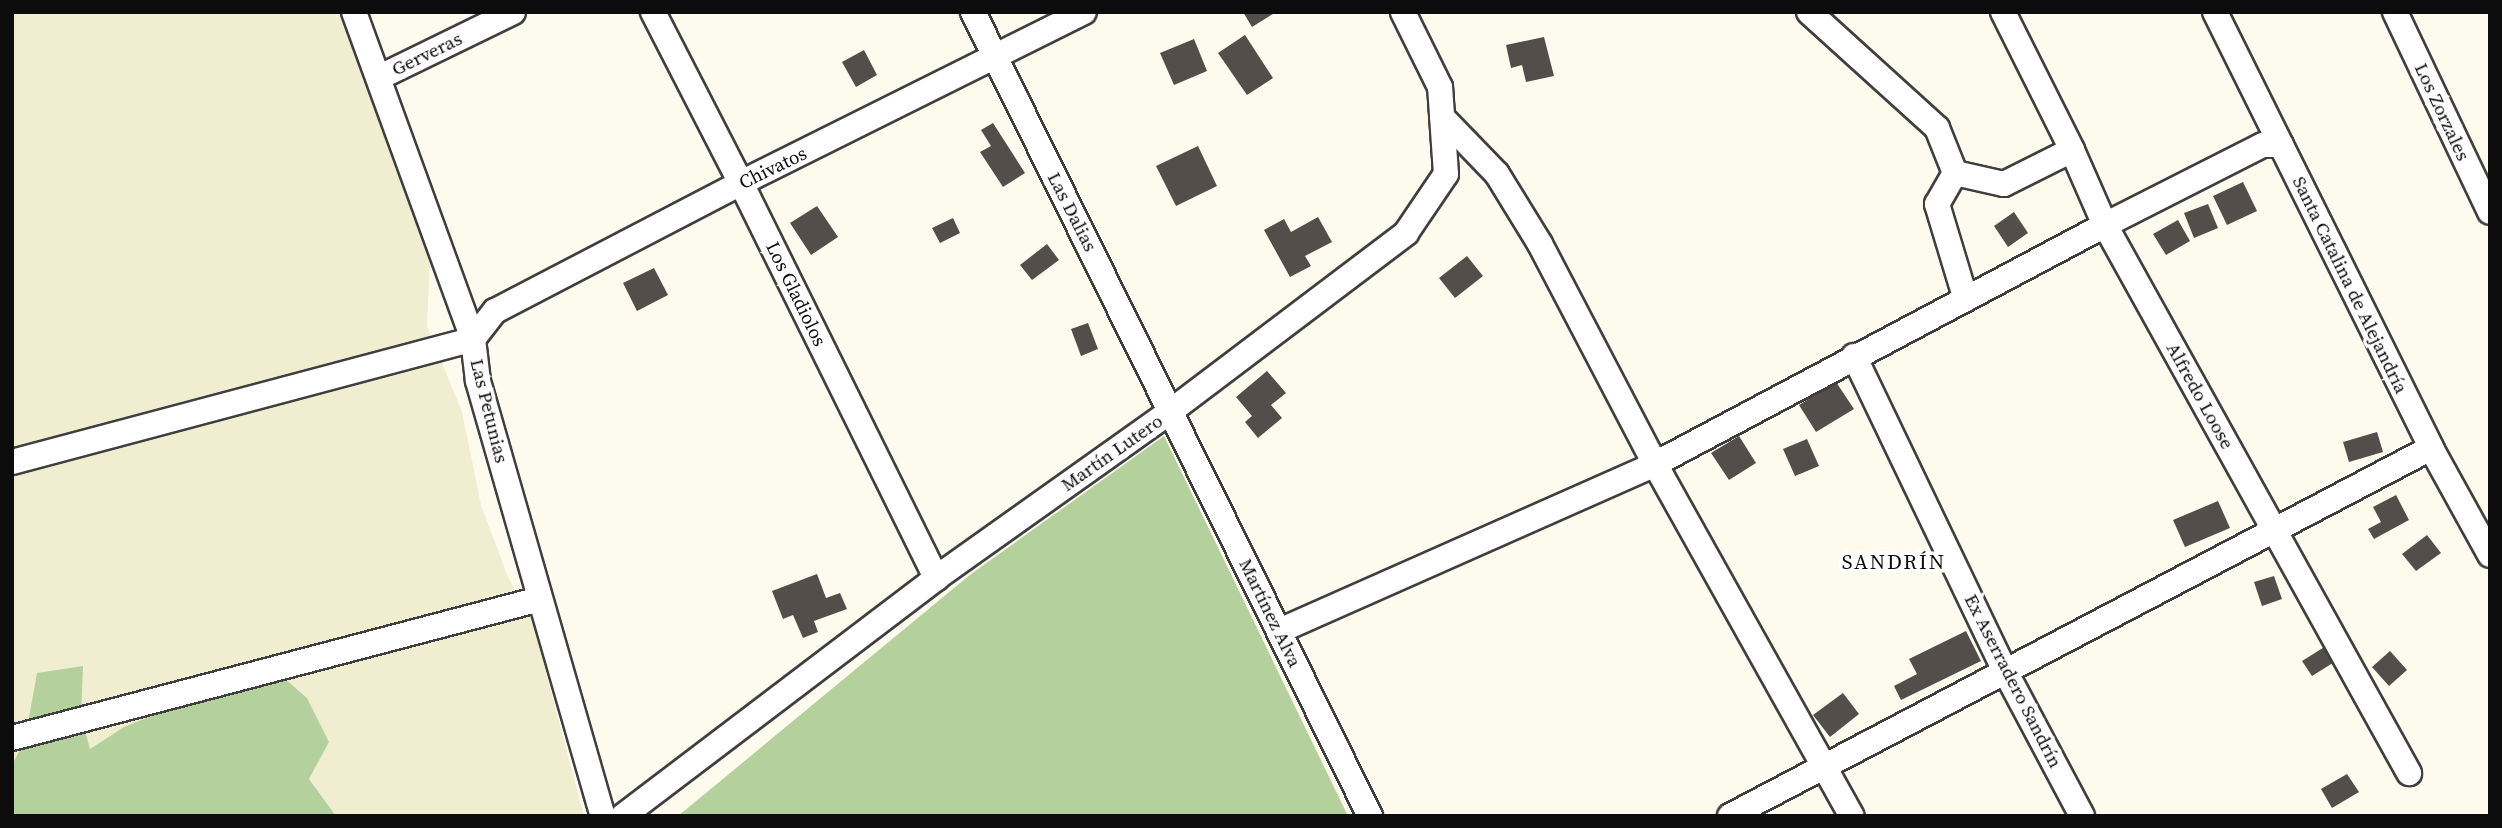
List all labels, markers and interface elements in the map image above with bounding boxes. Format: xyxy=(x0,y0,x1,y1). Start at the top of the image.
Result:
street label: Gerveras xyxy=(388,27,466,81)
street label: Los Zorzales xyxy=(2409,59,2475,165)
street label: Chivatos xyxy=(735,142,811,194)
street label: Las Dalias xyxy=(1042,168,1102,256)
street label: Santa Catalina de Alejandría xyxy=(2287,173,2413,397)
street label: Los Gladiolos xyxy=(761,238,831,350)
street label: Alfredo Loose xyxy=(2161,339,2239,453)
street label: Las Petunias xyxy=(465,357,513,465)
street label: Martín Lutero xyxy=(1057,410,1167,496)
district label: SANDRÍN xyxy=(1843,549,1945,575)
street label: Martínez Alva xyxy=(1234,555,1306,671)
street label: Ex Aserradero Sandrín xyxy=(1959,590,2067,772)

